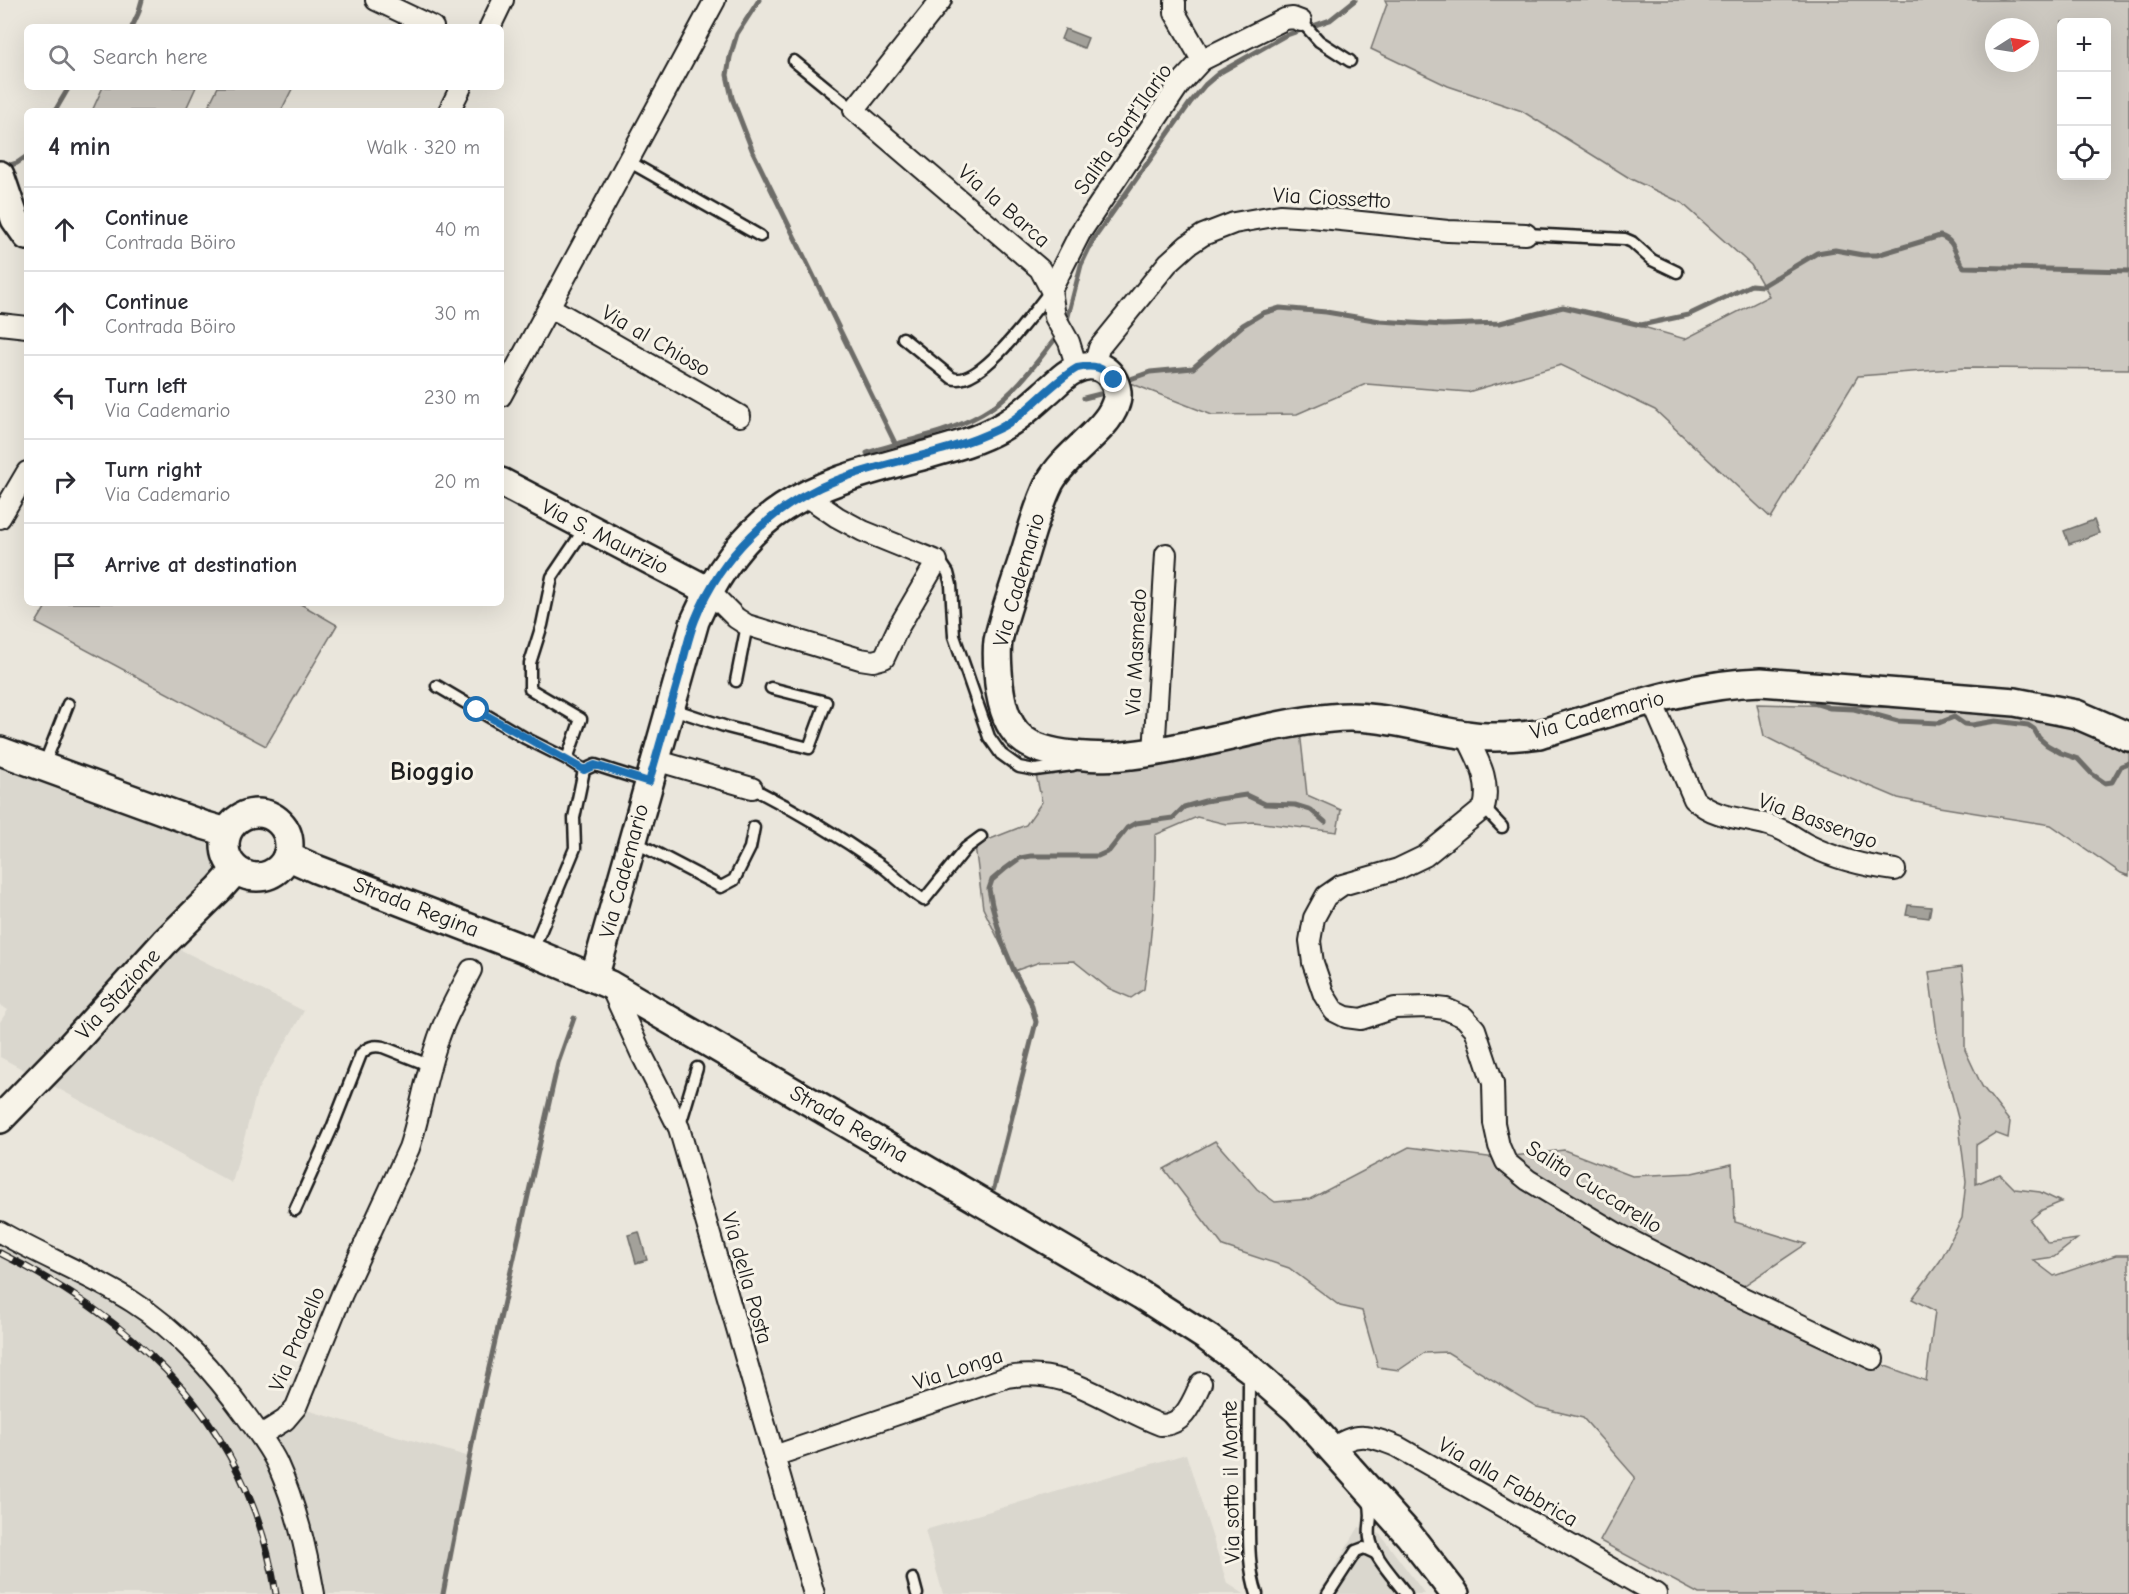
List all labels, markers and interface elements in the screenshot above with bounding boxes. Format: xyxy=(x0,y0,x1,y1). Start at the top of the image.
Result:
north arrow xyxy=(1985,18,2039,72)
map controls xyxy=(2057,18,2111,180)
button: + xyxy=(2057,18,2111,72)
search box xyxy=(24,24,504,90)
icon: search xyxy=(45,41,78,74)
text: Search here xyxy=(93,44,208,70)
street label: Salita Sant'Ilario xyxy=(1068,58,1178,200)
button: − xyxy=(2057,72,2111,126)
button: locate xyxy=(2057,126,2111,180)
text: 4 min xyxy=(48,132,111,162)
text: Walk · 320 m xyxy=(367,136,480,159)
street label: Via la Barca xyxy=(952,159,1056,253)
street label: Via Ciossetto xyxy=(1272,182,1392,214)
text: Continue xyxy=(105,205,188,231)
icon: ahead xyxy=(48,213,81,246)
text: 40 m xyxy=(435,218,480,241)
text: Contrada Böiro xyxy=(105,231,236,254)
text: Continue xyxy=(105,289,188,315)
icon: ahead xyxy=(48,297,81,330)
street label: Via al Chioso xyxy=(597,299,715,383)
text: 30 m xyxy=(434,302,480,325)
text: Contrada Böiro xyxy=(105,315,236,338)
route end xyxy=(1100,366,1126,392)
text: Turn left xyxy=(105,373,187,399)
icon: left xyxy=(48,381,81,414)
text: 230 m xyxy=(424,386,480,409)
text: Via Cademario xyxy=(105,399,230,422)
text: Turn right xyxy=(105,457,202,483)
icon: right xyxy=(48,465,81,498)
text: 20 m xyxy=(434,470,480,493)
text: Via Cademario xyxy=(105,483,230,506)
street label: Via S. Maurizio xyxy=(537,494,673,580)
street label: Via Cademario xyxy=(987,510,1051,650)
icon: arrive xyxy=(48,549,81,582)
text: Arrive at destination xyxy=(105,552,297,578)
street label: Via Masmedo xyxy=(1120,588,1152,716)
street label: Via Cademario xyxy=(1527,685,1667,745)
route start xyxy=(463,696,489,722)
district label: Bioggio xyxy=(390,757,474,787)
street label: Via Bassengo xyxy=(1755,787,1881,855)
street label: Via Cademario xyxy=(594,801,654,941)
street label: Strada Regina xyxy=(349,871,483,943)
street label: Via Stazione xyxy=(70,943,166,1045)
street label: Strada Regina xyxy=(785,1080,913,1168)
street label: Salita Cuccarello xyxy=(1521,1135,1667,1239)
street label: Via della Posta xyxy=(716,1209,778,1347)
street label: Via Pradello xyxy=(263,1283,331,1395)
street label: Via Longa xyxy=(910,1342,1006,1396)
street label: Via sotto il Monte xyxy=(1217,1400,1245,1564)
street label: Via alla Fabbrica xyxy=(1433,1431,1583,1533)

